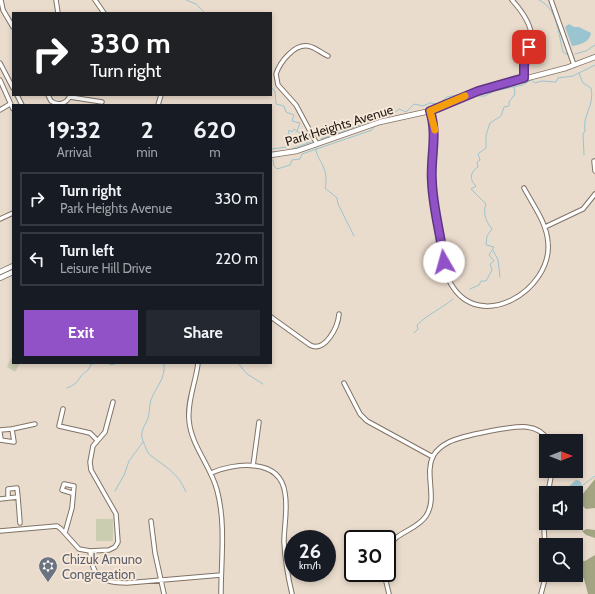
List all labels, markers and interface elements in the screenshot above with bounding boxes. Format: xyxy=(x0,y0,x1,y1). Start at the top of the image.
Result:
text: 330 m xyxy=(90,26,171,60)
icon: right xyxy=(24,28,76,80)
pin xyxy=(512,30,546,64)
icon: arrive xyxy=(518,36,540,58)
text: Turn right xyxy=(90,60,161,82)
street label: Park Heights Avenue xyxy=(283,101,395,149)
text: 19:32 xyxy=(48,115,101,144)
text: 2 xyxy=(141,115,153,144)
text: 620 xyxy=(193,115,236,144)
text: Arrival xyxy=(57,144,91,160)
text: min xyxy=(136,144,158,160)
text: m xyxy=(209,144,221,160)
text: Turn right xyxy=(60,182,121,200)
icon: right xyxy=(26,188,48,210)
text: 330 m xyxy=(215,190,258,208)
text: Park Heights Avenue xyxy=(60,200,172,216)
position arrow xyxy=(423,241,465,283)
text: Turn left xyxy=(60,242,114,260)
icon: left xyxy=(26,248,48,270)
text: 220 m xyxy=(215,250,258,268)
text: Leisure Hill Drive xyxy=(60,260,152,276)
button: Exit xyxy=(24,310,138,356)
button: Share xyxy=(146,310,260,356)
north arrow xyxy=(539,434,583,478)
map controls xyxy=(539,434,583,582)
button: sound xyxy=(539,486,583,530)
speed limit sign: 30 xyxy=(344,530,396,582)
button: search xyxy=(539,538,583,582)
text: 26 xyxy=(299,539,321,563)
place label: Chizuk Amuno Congregation xyxy=(62,551,142,582)
synagogue icon: Chizuk Amuno Congregation xyxy=(37,555,59,583)
text: km/h xyxy=(299,559,321,572)

